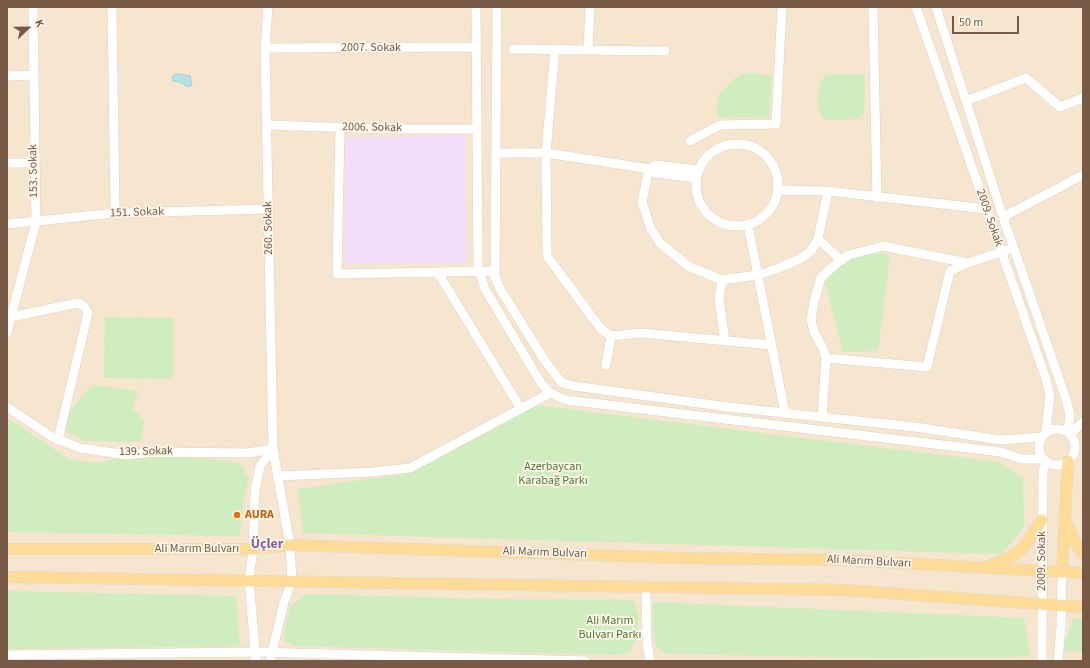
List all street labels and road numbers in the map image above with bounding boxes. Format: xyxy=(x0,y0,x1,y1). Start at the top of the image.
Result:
street label: 2007. Sokak xyxy=(341,41,401,55)
street label: 2006. Sokak xyxy=(342,120,402,136)
street label: 153. Sokak xyxy=(26,144,42,198)
street label: 2009. Sokak xyxy=(972,187,1006,249)
street label: 260. Sokak xyxy=(261,201,277,255)
street label: 151. Sokak xyxy=(110,205,164,221)
street label: 139. Sokak xyxy=(119,444,173,460)
street label: 2009. Sokak xyxy=(1035,531,1049,591)
street label: Ali Marım Bulvarı xyxy=(155,542,239,556)
street label: Ali Marım Bulvarı xyxy=(503,544,587,562)
street label: Ali Marım Bulvarı xyxy=(827,553,911,571)

